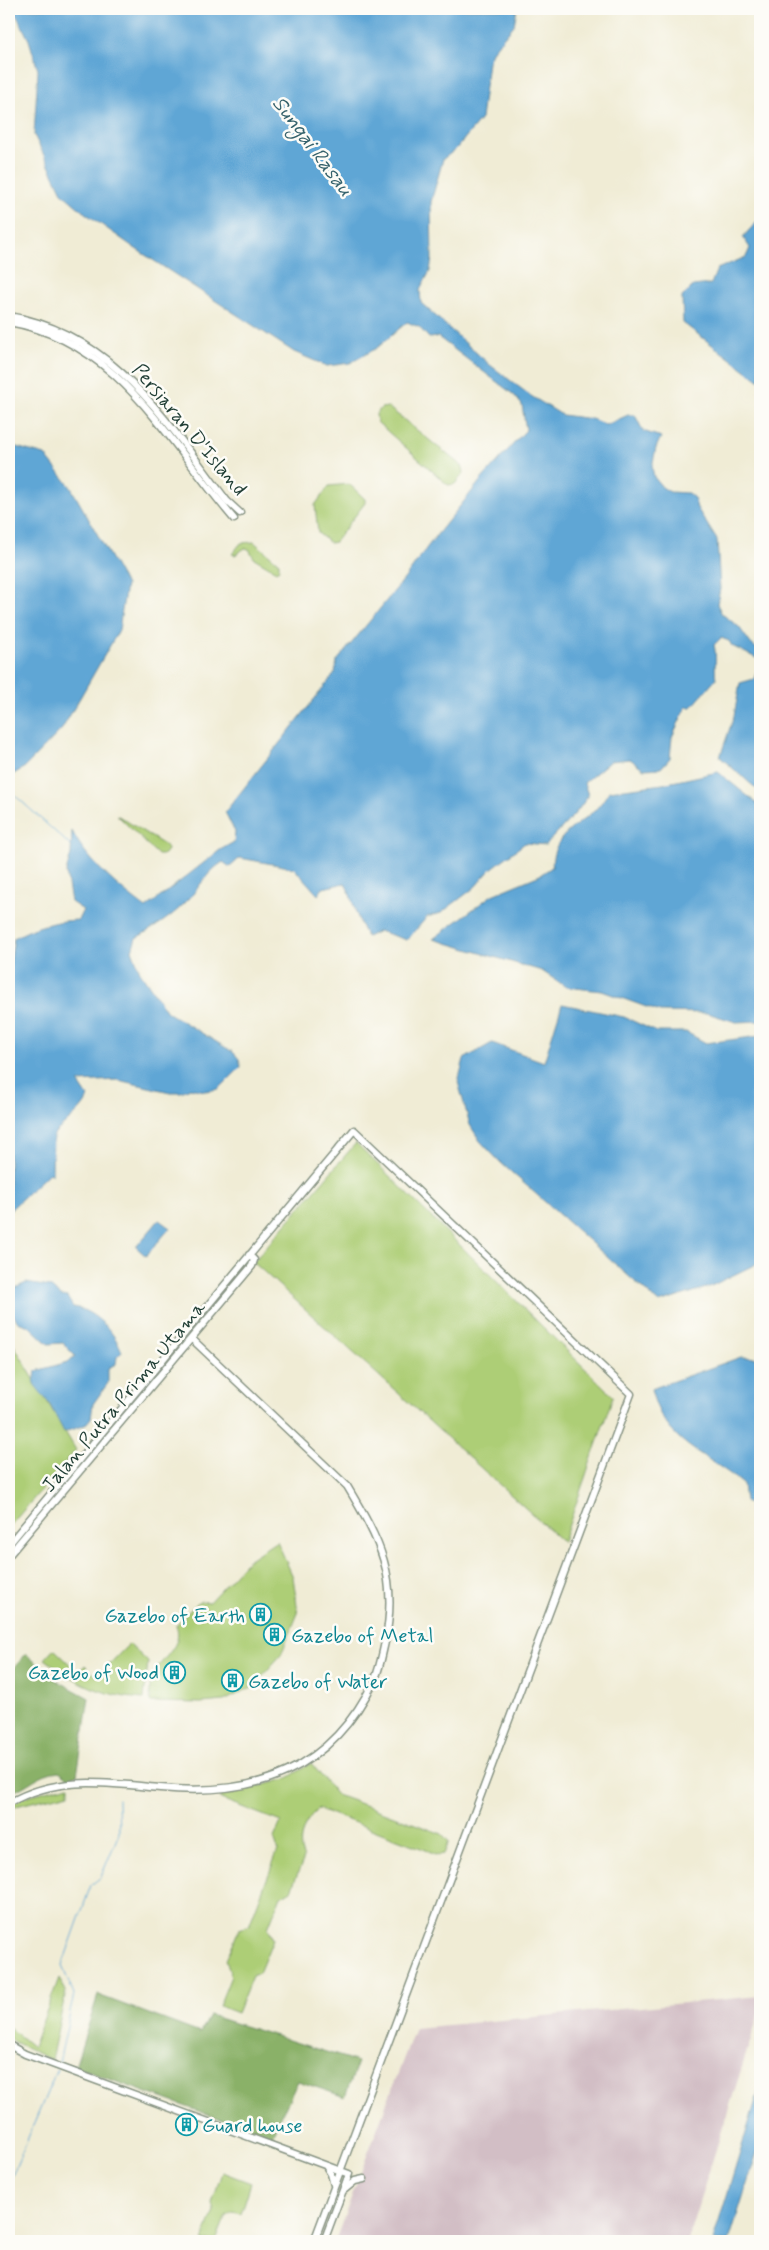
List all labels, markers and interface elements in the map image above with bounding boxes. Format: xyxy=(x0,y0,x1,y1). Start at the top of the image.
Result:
water label: Sungai Rasau xyxy=(264,91,359,204)
street label: Persiaran D'Island xyxy=(125,358,252,502)
street label: Jalan Putra Prima Utama xyxy=(36,1295,213,1498)
place label: Gazebo of Earth xyxy=(105,1603,245,1630)
building icon: Gazebo of Earth xyxy=(249,1603,273,1627)
building icon: Gazebo of Metal xyxy=(263,1623,287,1647)
place label: Gazebo of Metal xyxy=(291,1623,434,1650)
place label: Gazebo of Wood xyxy=(28,1660,159,1687)
building icon: Gazebo of Wood xyxy=(163,1660,187,1684)
building icon: Gazebo of Water xyxy=(220,1669,244,1693)
place label: Gazebo of Water xyxy=(248,1669,388,1696)
building icon: Guard house xyxy=(174,2113,198,2137)
place label: Guard house xyxy=(202,2113,302,2140)

